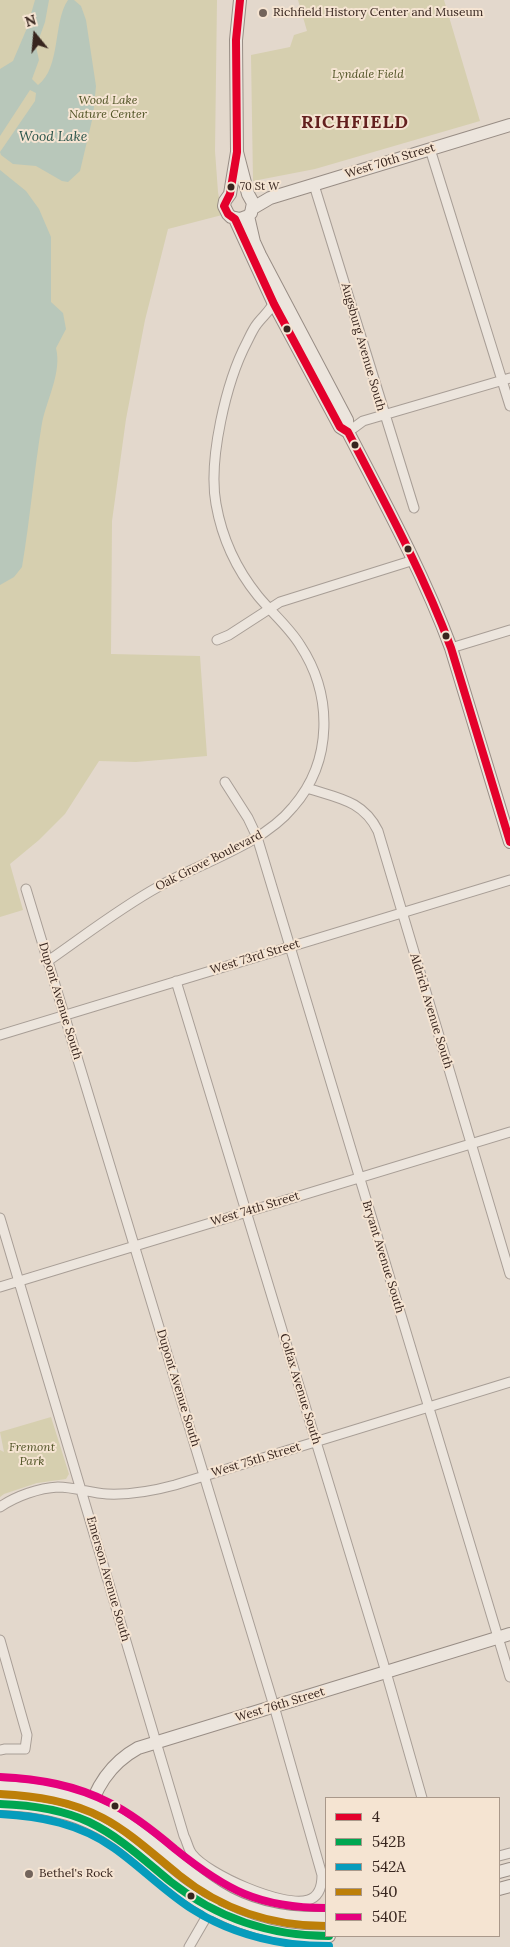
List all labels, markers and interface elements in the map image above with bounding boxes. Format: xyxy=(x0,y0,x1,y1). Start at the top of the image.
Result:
place label: Richfield History Center and Museum xyxy=(273,6,483,20)
marker: Richfield History Center and Museum xyxy=(257,7,269,19)
north arrow xyxy=(10,10,60,60)
text: N xyxy=(23,10,38,31)
park label: Lyndale Field xyxy=(332,68,404,82)
park label: Wood Lake Nature Center xyxy=(69,94,147,122)
district label: RICHFIELD xyxy=(300,112,410,134)
water label: Wood Lake xyxy=(19,129,87,145)
street label: West 70th Street xyxy=(343,140,437,182)
place label: 70 St W xyxy=(240,180,279,194)
marker: 70 St W xyxy=(226,182,236,192)
street label: Augsburg Avenue South xyxy=(338,281,388,413)
unlabelled marker xyxy=(282,324,292,334)
unlabelled marker xyxy=(350,440,360,450)
unlabelled marker xyxy=(403,544,413,554)
unlabelled marker xyxy=(441,631,451,641)
street label: Oak Grove Boulevard xyxy=(153,828,265,894)
street label: West 73rd Street xyxy=(208,937,302,977)
street label: Dupont Avenue South xyxy=(35,941,85,1061)
street label: Aldrich Avenue South xyxy=(407,952,455,1070)
street label: West 74th Street xyxy=(209,1189,301,1229)
street label: Bryant Avenue South xyxy=(359,1199,407,1315)
street label: Dupont Avenue South xyxy=(153,1328,203,1448)
street label: Colfax Avenue South xyxy=(276,1332,324,1446)
street label: West 75th Street xyxy=(210,1440,302,1480)
park label: Fremont Park xyxy=(9,1441,55,1469)
street label: Emerson Avenue South xyxy=(83,1515,133,1643)
street label: West 76th Street xyxy=(234,1685,326,1725)
legend xyxy=(325,1797,500,1937)
unlabelled marker xyxy=(110,1801,120,1811)
text: 4 xyxy=(372,1807,380,1826)
text: 542B xyxy=(372,1832,406,1851)
text: 542A xyxy=(372,1857,406,1876)
place label: Bethel's Rock xyxy=(39,1867,113,1881)
marker: Bethel's Rock xyxy=(23,1868,35,1880)
text: 540 xyxy=(372,1882,398,1901)
unlabelled marker xyxy=(186,1891,196,1901)
text: 540E xyxy=(372,1907,407,1926)

